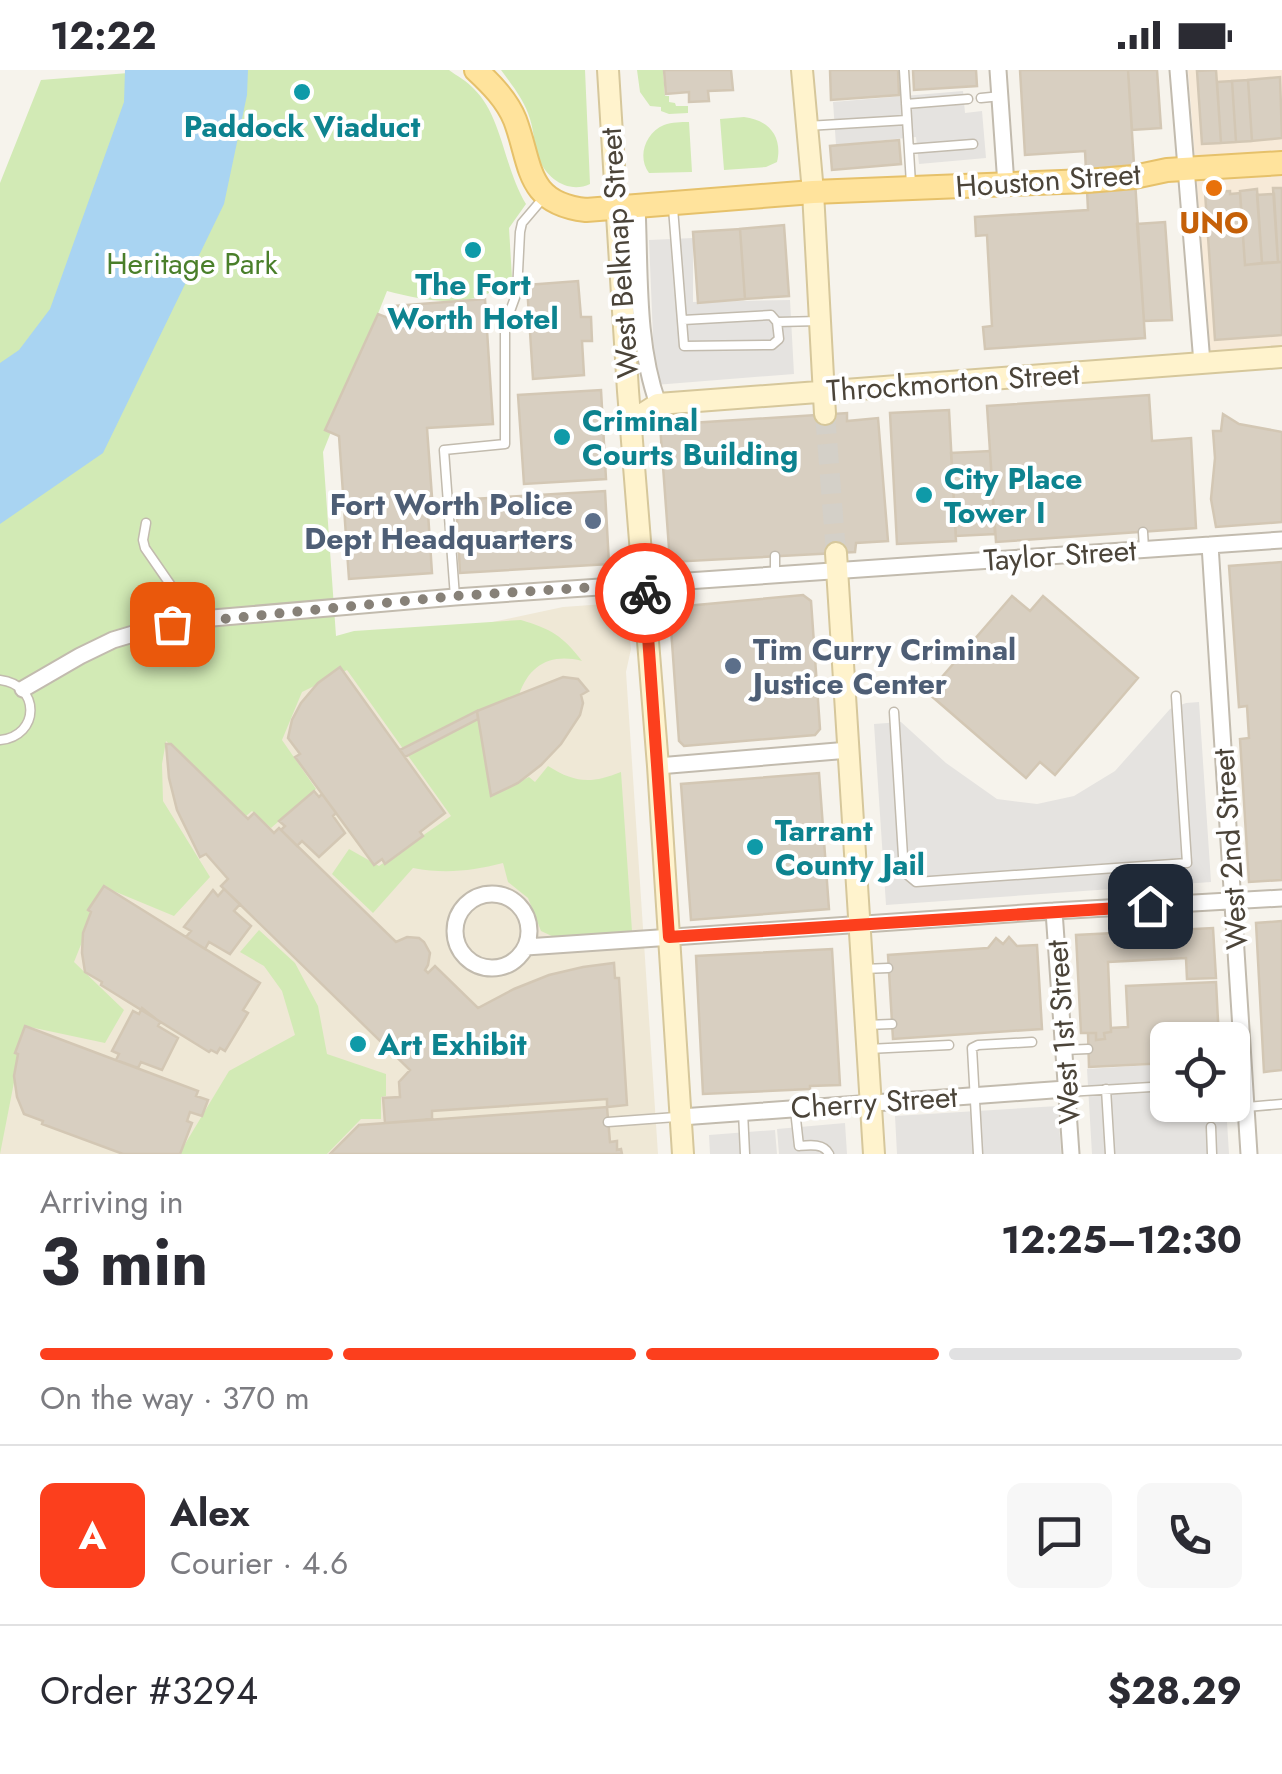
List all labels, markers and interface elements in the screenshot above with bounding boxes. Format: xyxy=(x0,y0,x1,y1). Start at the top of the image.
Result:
text: 12:22 xyxy=(50,8,156,63)
marker: Paddock Viaduct xyxy=(291,81,313,103)
place label: Paddock Viaduct xyxy=(184,105,421,148)
street label: West Belknap Street xyxy=(589,125,649,380)
street label: Houston Street xyxy=(954,152,1143,208)
marker: UNO xyxy=(1203,177,1225,199)
place label: UNO xyxy=(1179,201,1249,244)
marker: The Fort Worth Hotel xyxy=(462,239,484,261)
park label: Heritage Park xyxy=(106,242,279,285)
place label: The Fort Worth Hotel xyxy=(387,263,559,340)
street label: Throckmorton Street xyxy=(825,352,1082,412)
place label: Criminal Courts Building xyxy=(582,399,798,476)
marker: Criminal Courts Building xyxy=(551,426,573,448)
place label: City Place Tower I xyxy=(944,457,1082,534)
place label: Fort Worth Police Dept Headquarters xyxy=(304,483,573,560)
marker: City Place Tower I xyxy=(913,484,935,506)
marker: Fort Worth Police Dept Headquarters xyxy=(582,510,604,532)
street label: Taylor Street xyxy=(982,528,1138,582)
courier xyxy=(595,543,695,643)
icon: bike xyxy=(618,566,673,621)
pin xyxy=(130,582,215,667)
icon: bag xyxy=(145,597,200,652)
place label: Tim Curry Criminal Justice Center xyxy=(748,628,1016,705)
marker: Tim Curry Criminal Justice Center xyxy=(722,655,744,677)
street label: West 2nd Street xyxy=(1201,746,1258,951)
place label: Tarrant County Jail xyxy=(775,809,925,886)
marker: Tarrant County Jail xyxy=(744,836,766,858)
pin xyxy=(1108,864,1193,949)
icon: home xyxy=(1123,879,1178,934)
street label: West 1st Street xyxy=(1035,938,1091,1125)
map controls xyxy=(1150,1022,1250,1122)
button: locate xyxy=(1150,1022,1250,1122)
place label: Art Exhibit xyxy=(377,1023,527,1066)
marker: Art Exhibit xyxy=(347,1033,369,1055)
street label: Cherry Street xyxy=(789,1075,960,1129)
text: Arriving in xyxy=(40,1179,184,1225)
text: 12:25–12:30 xyxy=(1001,1212,1242,1267)
text: 3 min xyxy=(40,1215,208,1309)
text: On the way · 370 m xyxy=(40,1375,310,1421)
button: chat xyxy=(1007,1483,1112,1588)
button: phone xyxy=(1137,1483,1242,1588)
text: Alex xyxy=(170,1485,250,1540)
text: A xyxy=(79,1508,106,1563)
text: Courier · 4.6 xyxy=(170,1540,348,1586)
text: Order #3294 xyxy=(40,1663,258,1718)
text: $28.29 xyxy=(1108,1663,1242,1718)

